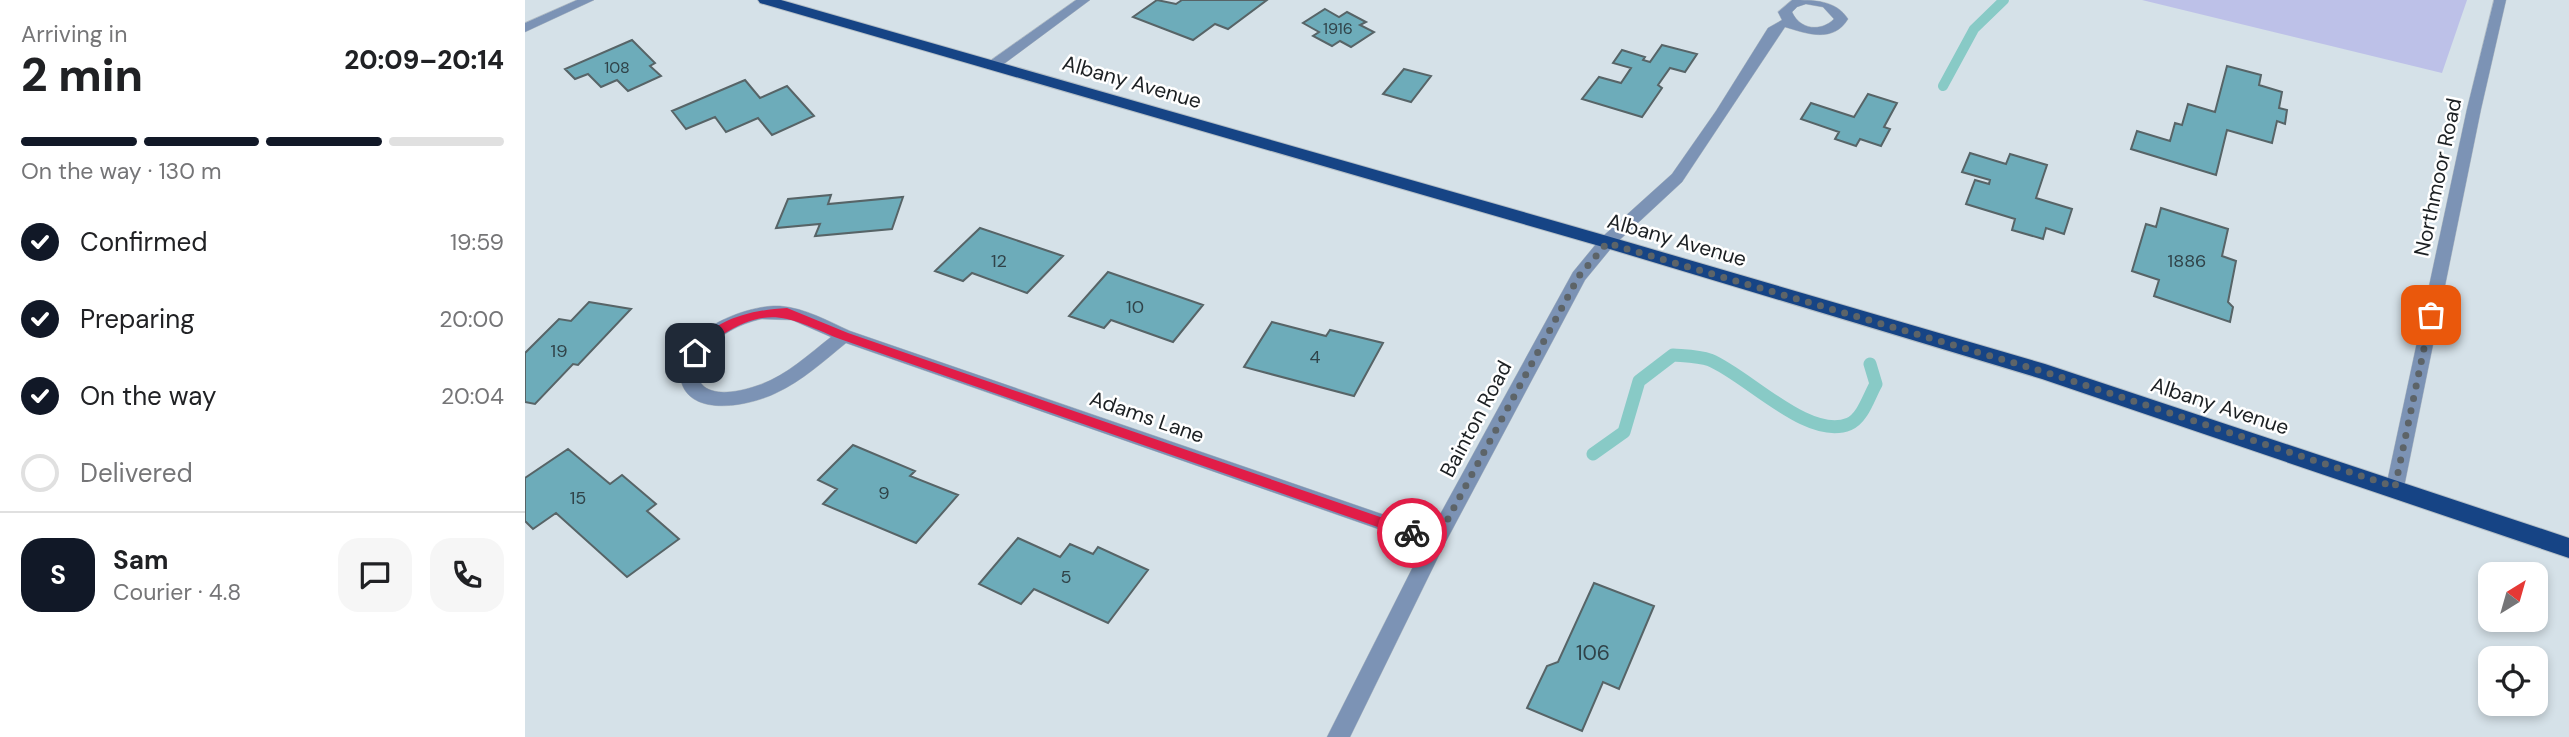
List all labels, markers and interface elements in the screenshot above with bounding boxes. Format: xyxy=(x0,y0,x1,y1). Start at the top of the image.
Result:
house number: 1916 xyxy=(1323,18,1353,39)
text: Arriving in xyxy=(21,19,127,49)
text: 20:09–20:14 xyxy=(344,43,504,77)
text: 2 min xyxy=(21,45,143,105)
street label: Albany Avenue xyxy=(1059,49,1205,115)
house number: 108 xyxy=(604,57,630,78)
street label: Northmoor Road xyxy=(2408,95,2468,259)
text: On the way · 130 m xyxy=(21,156,222,186)
street label: Albany Avenue xyxy=(1604,207,1750,273)
icon: check xyxy=(21,223,59,261)
text: Confirmed xyxy=(80,225,207,259)
text: 19:59 xyxy=(450,227,504,257)
house number: 12 xyxy=(991,249,1007,273)
house number: 1886 xyxy=(2168,249,2206,273)
pin xyxy=(2401,285,2461,345)
house number: 10 xyxy=(1126,295,1144,319)
icon: bag xyxy=(2412,296,2450,334)
icon: check xyxy=(21,300,59,338)
text: Preparing xyxy=(80,302,195,336)
text: 20:00 xyxy=(439,304,504,334)
pin xyxy=(665,323,725,383)
icon: home xyxy=(676,334,714,372)
house number: 19 xyxy=(551,339,567,363)
house number: 4 xyxy=(1310,345,1321,369)
street label: Bainton Road xyxy=(1434,356,1518,482)
street label: Albany Avenue xyxy=(2147,371,2293,442)
icon: check xyxy=(21,377,59,415)
text: On the way xyxy=(80,379,216,413)
text: 20:04 xyxy=(441,381,504,411)
street label: Adams Lane xyxy=(1086,384,1208,450)
text: Delivered xyxy=(80,456,193,490)
house number: 9 xyxy=(878,481,890,505)
house number: 15 xyxy=(570,486,586,510)
courier xyxy=(1377,498,1447,568)
icon: bike xyxy=(1393,514,1431,552)
button: chat xyxy=(338,538,412,612)
button: phone xyxy=(430,538,504,612)
text: Sam xyxy=(113,543,168,577)
text: S xyxy=(50,558,66,592)
north arrow xyxy=(2478,562,2548,632)
map controls xyxy=(2478,562,2548,716)
house number: 5 xyxy=(1061,565,1071,589)
text: Courier · 4.8 xyxy=(113,577,241,607)
house number: 106 xyxy=(1576,639,1610,667)
button: locate xyxy=(2478,646,2548,716)

